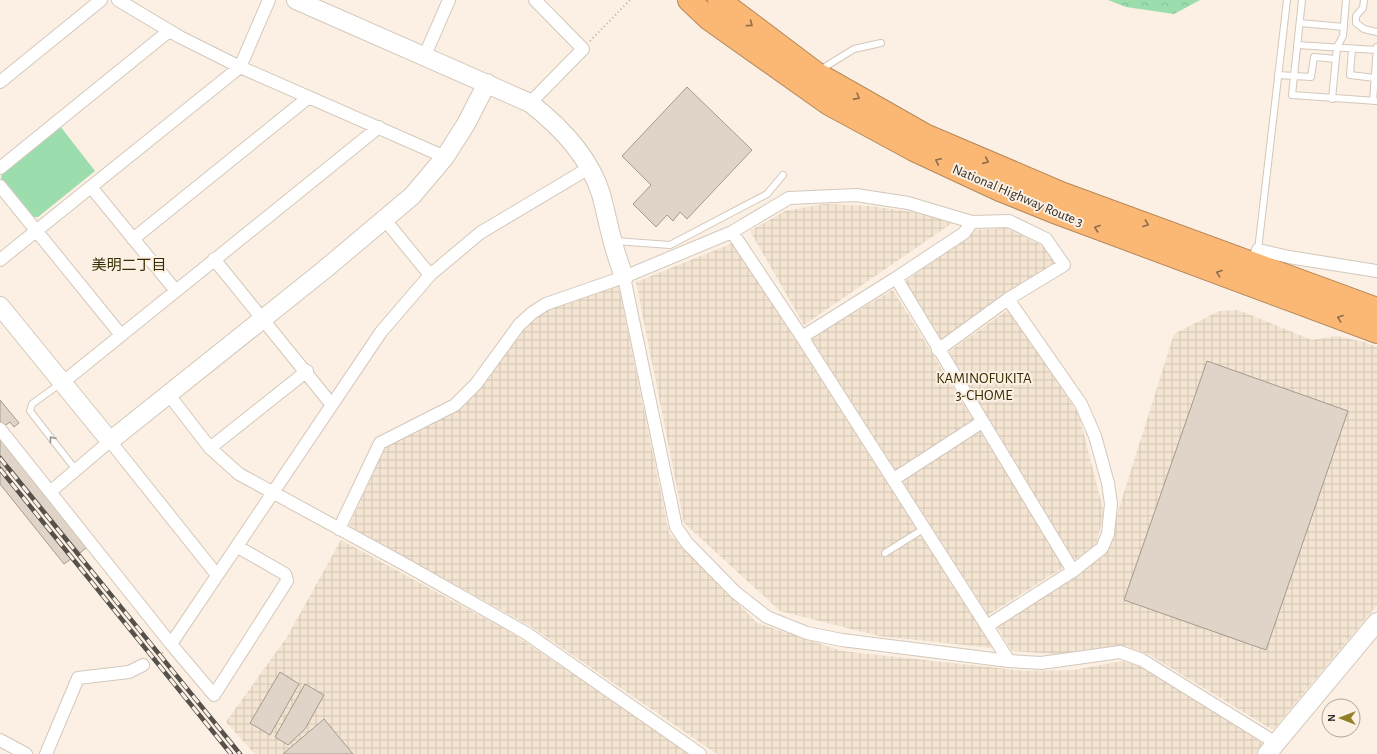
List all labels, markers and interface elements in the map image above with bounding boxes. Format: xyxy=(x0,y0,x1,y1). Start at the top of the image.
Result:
one-way arrow xyxy=(745,19,752,26)
one-way arrow xyxy=(853,92,860,99)
one-way arrow xyxy=(982,157,989,165)
one-way arrow xyxy=(935,158,943,166)
street label: National Highway Route 3 xyxy=(950,162,1085,230)
one-way arrow xyxy=(1142,219,1149,228)
one-way arrow xyxy=(1093,224,1100,232)
district label: 美明二丁目 xyxy=(91,257,167,273)
one-way arrow xyxy=(1215,270,1222,278)
one-way arrow xyxy=(1337,315,1344,323)
district label: KAMINOFUKITA 3-CHOME xyxy=(936,371,1032,403)
one-way arrow xyxy=(50,437,57,444)
north arrow xyxy=(1321,698,1361,738)
text: N xyxy=(1326,714,1337,722)

